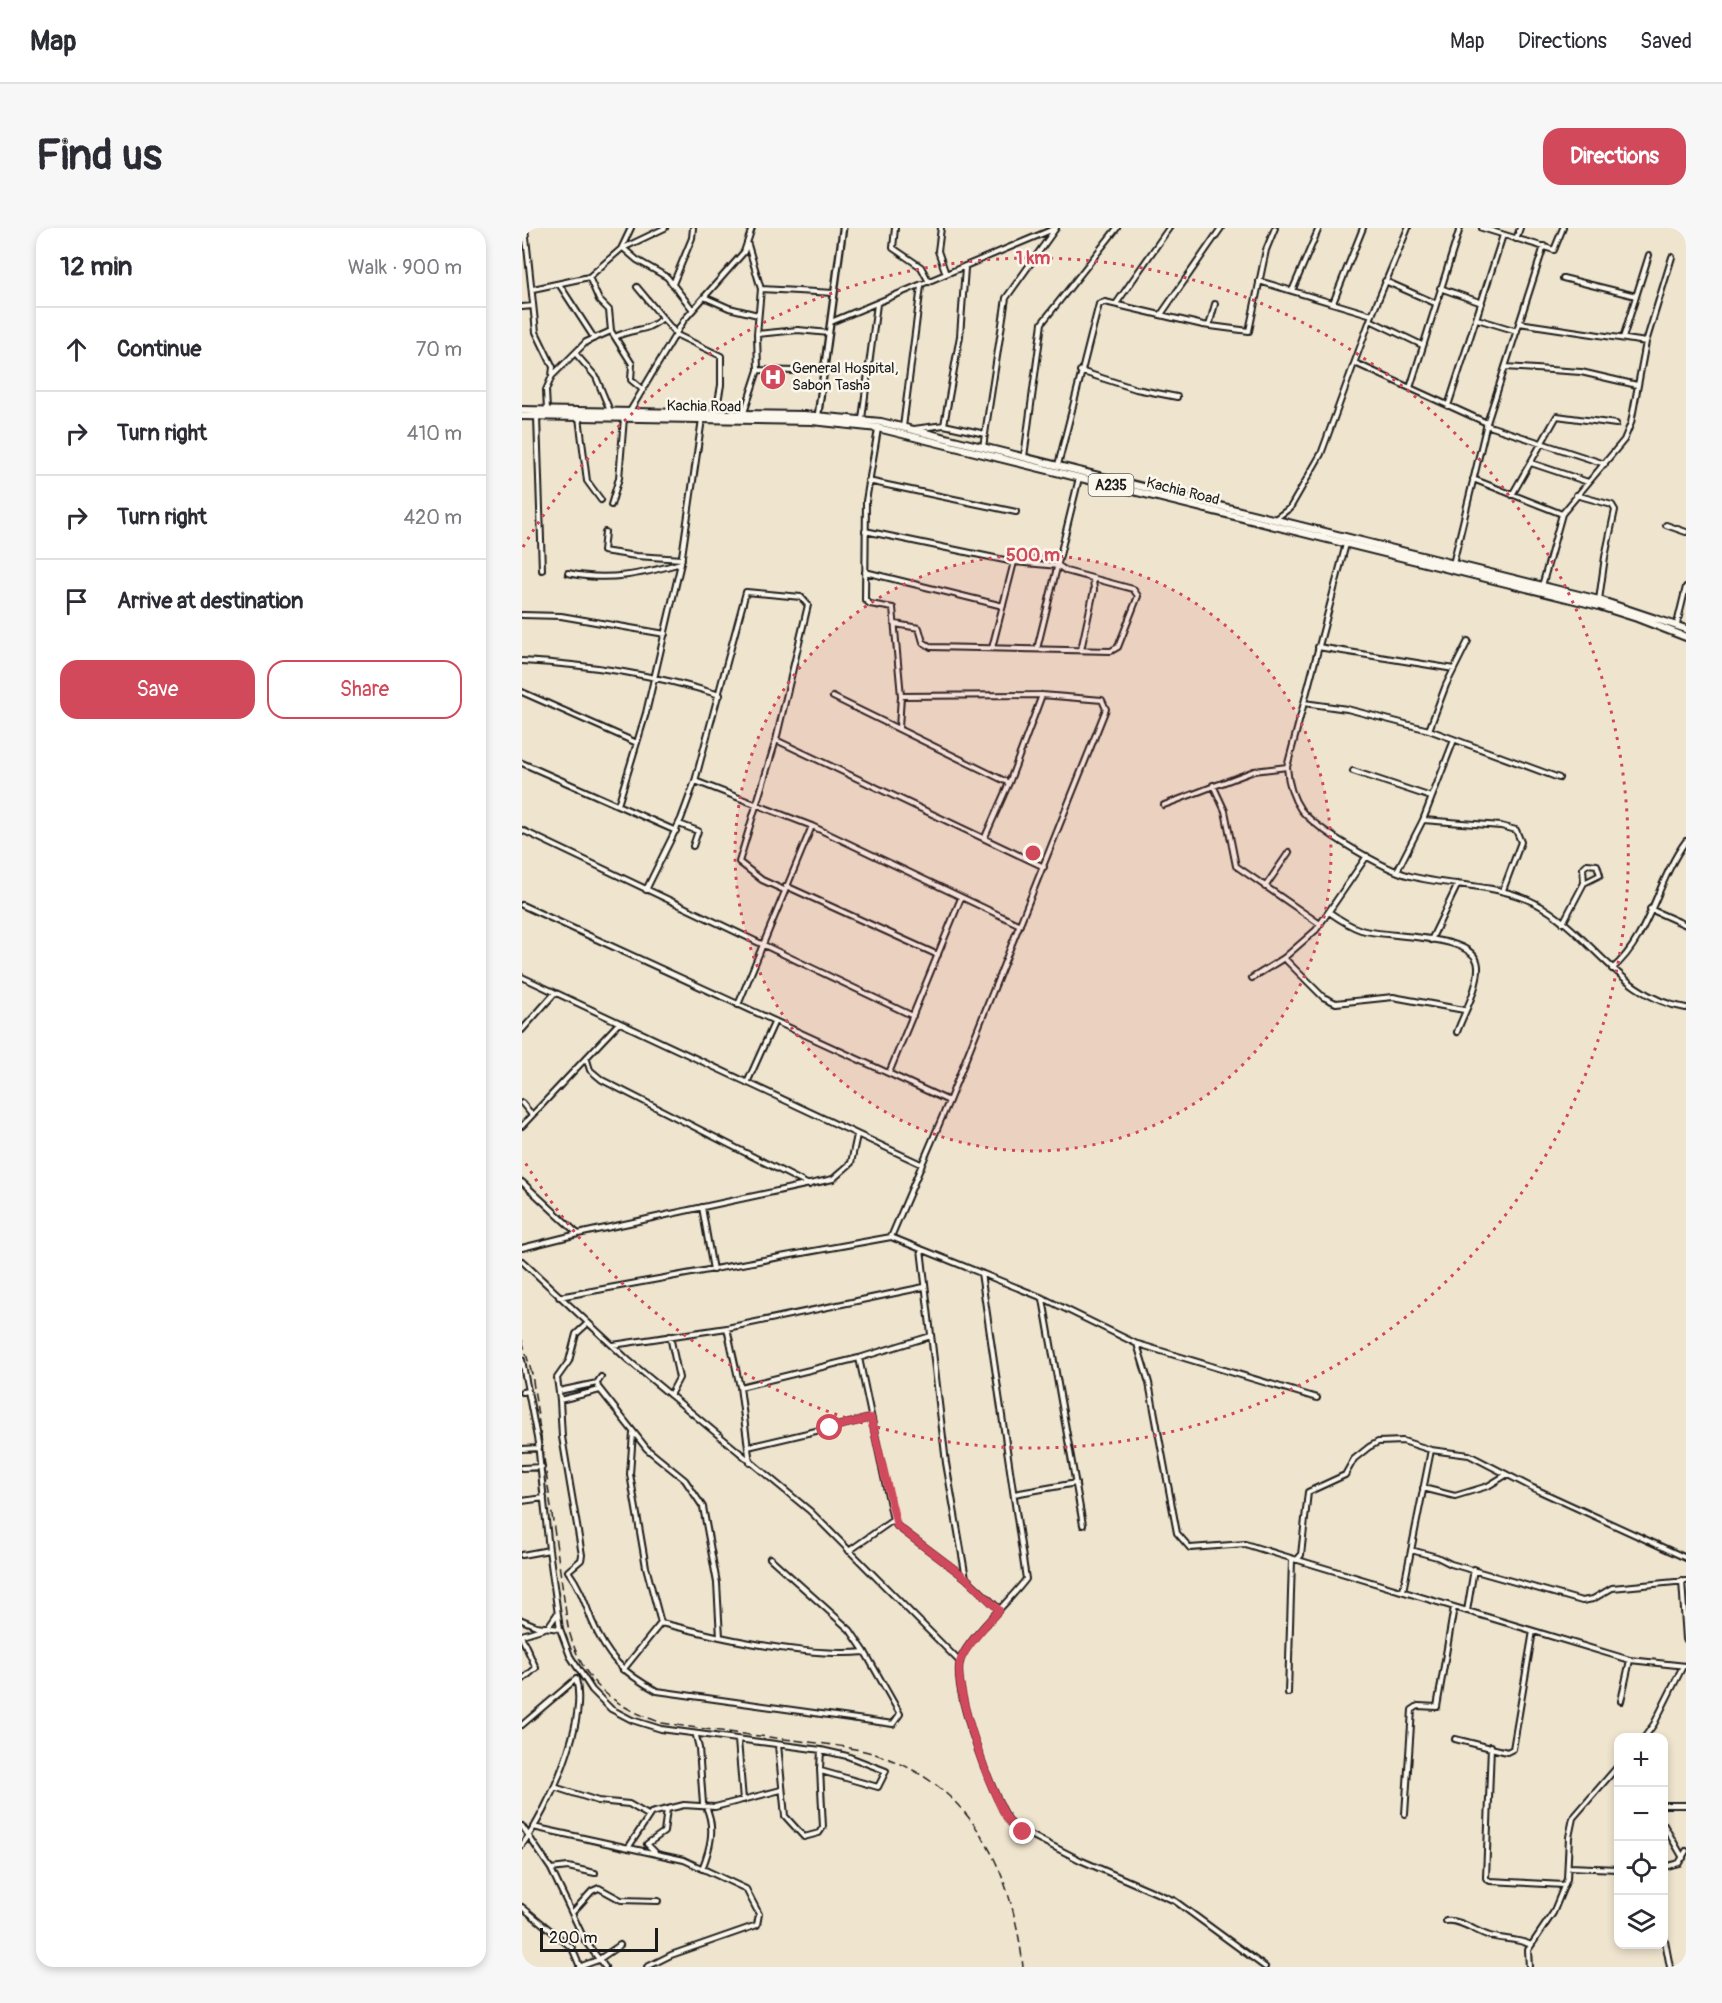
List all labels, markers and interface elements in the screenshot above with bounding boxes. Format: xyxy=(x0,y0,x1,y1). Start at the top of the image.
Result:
text: Map xyxy=(30,24,76,59)
text: Map xyxy=(1450,28,1485,55)
text: Directions xyxy=(1518,28,1607,55)
text: Saved xyxy=(1640,28,1692,55)
button: Directions xyxy=(1543,128,1686,185)
text: Find us xyxy=(36,130,162,182)
text: 1 km xyxy=(1016,247,1050,270)
text: 12 min xyxy=(60,251,133,283)
text: Walk · 900 m xyxy=(348,255,462,280)
icon: ahead xyxy=(60,333,93,366)
text: Continue xyxy=(117,335,201,363)
text: 70 m xyxy=(416,337,462,362)
place label: General Hospital, Sabon Tasha xyxy=(792,359,899,395)
hospital icon: General Hospital, Sabon Tasha xyxy=(758,362,788,392)
street label: Kachia Road xyxy=(666,396,742,417)
icon: right xyxy=(60,417,93,450)
text: Turn right xyxy=(117,419,207,447)
text: 410 m xyxy=(407,421,462,446)
street label: Kachia Road xyxy=(1144,473,1221,510)
road number: A235 xyxy=(1088,474,1134,496)
icon: right xyxy=(60,501,93,534)
text: Turn right xyxy=(117,503,207,531)
text: 420 m xyxy=(403,505,462,530)
text: 500 m xyxy=(1006,544,1060,567)
icon: arrive xyxy=(60,585,93,618)
text: Arrive at destination xyxy=(117,587,303,615)
button: Save xyxy=(60,660,255,719)
button: Share xyxy=(267,660,462,719)
centre of rings xyxy=(1023,843,1043,863)
route start xyxy=(816,1414,842,1440)
map controls xyxy=(1614,1733,1668,1949)
button: + xyxy=(1614,1733,1668,1787)
button: − xyxy=(1614,1787,1668,1841)
route end xyxy=(1009,1818,1035,1844)
button: locate xyxy=(1614,1841,1668,1895)
button: layers xyxy=(1614,1895,1668,1949)
scale bar xyxy=(540,1925,658,1952)
text: 200 m xyxy=(549,1928,597,1948)

